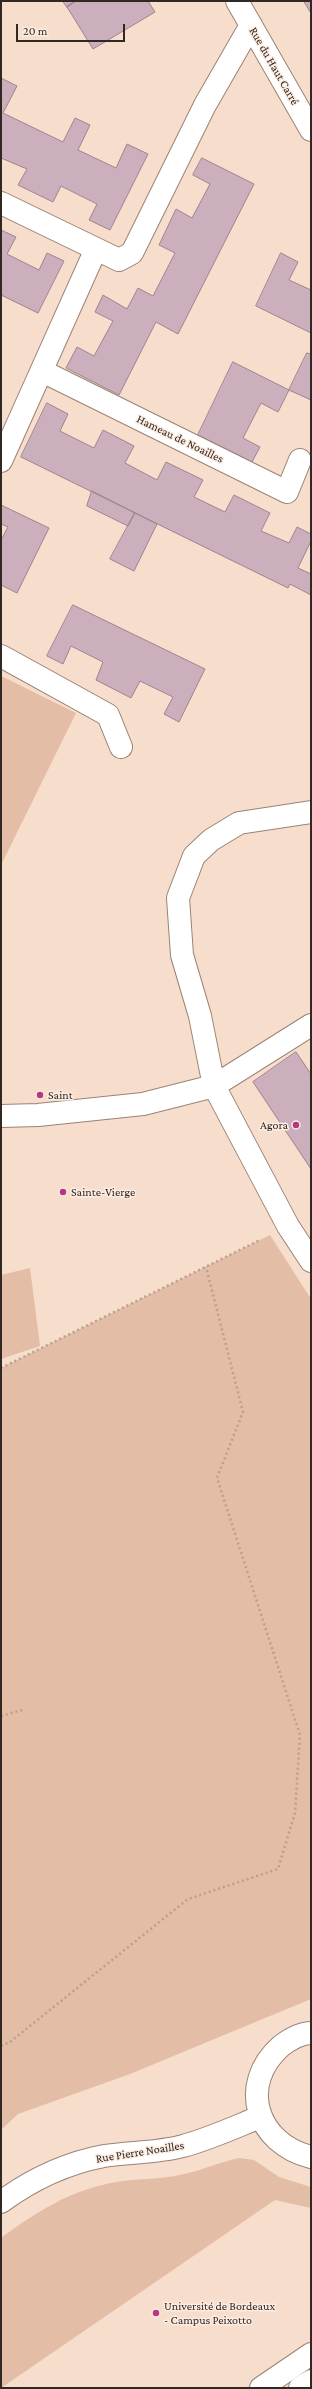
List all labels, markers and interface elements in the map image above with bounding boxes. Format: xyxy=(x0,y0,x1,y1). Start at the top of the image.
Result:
scale bar xyxy=(18,16,127,42)
text: 20 m xyxy=(23,24,47,38)
street label: Rue du Haut Carré xyxy=(246,25,302,107)
street label: Hameau de Noailles xyxy=(134,412,226,466)
place label: Saint xyxy=(48,1088,73,1102)
marker: Saint xyxy=(35,1090,45,1100)
place label: Agora xyxy=(260,1118,288,1132)
marker: Agora xyxy=(291,1120,301,1130)
place label: Sainte-Vierge xyxy=(71,1185,135,1199)
marker: Sainte-Vierge xyxy=(58,1187,68,1197)
street label: Rue Pierre Noailles xyxy=(95,2138,185,2166)
place label: Université de Bordeaux - Campus Peixotto xyxy=(164,2299,275,2327)
marker: Université de Bordeaux - Campus Peixotto xyxy=(151,2308,161,2318)

